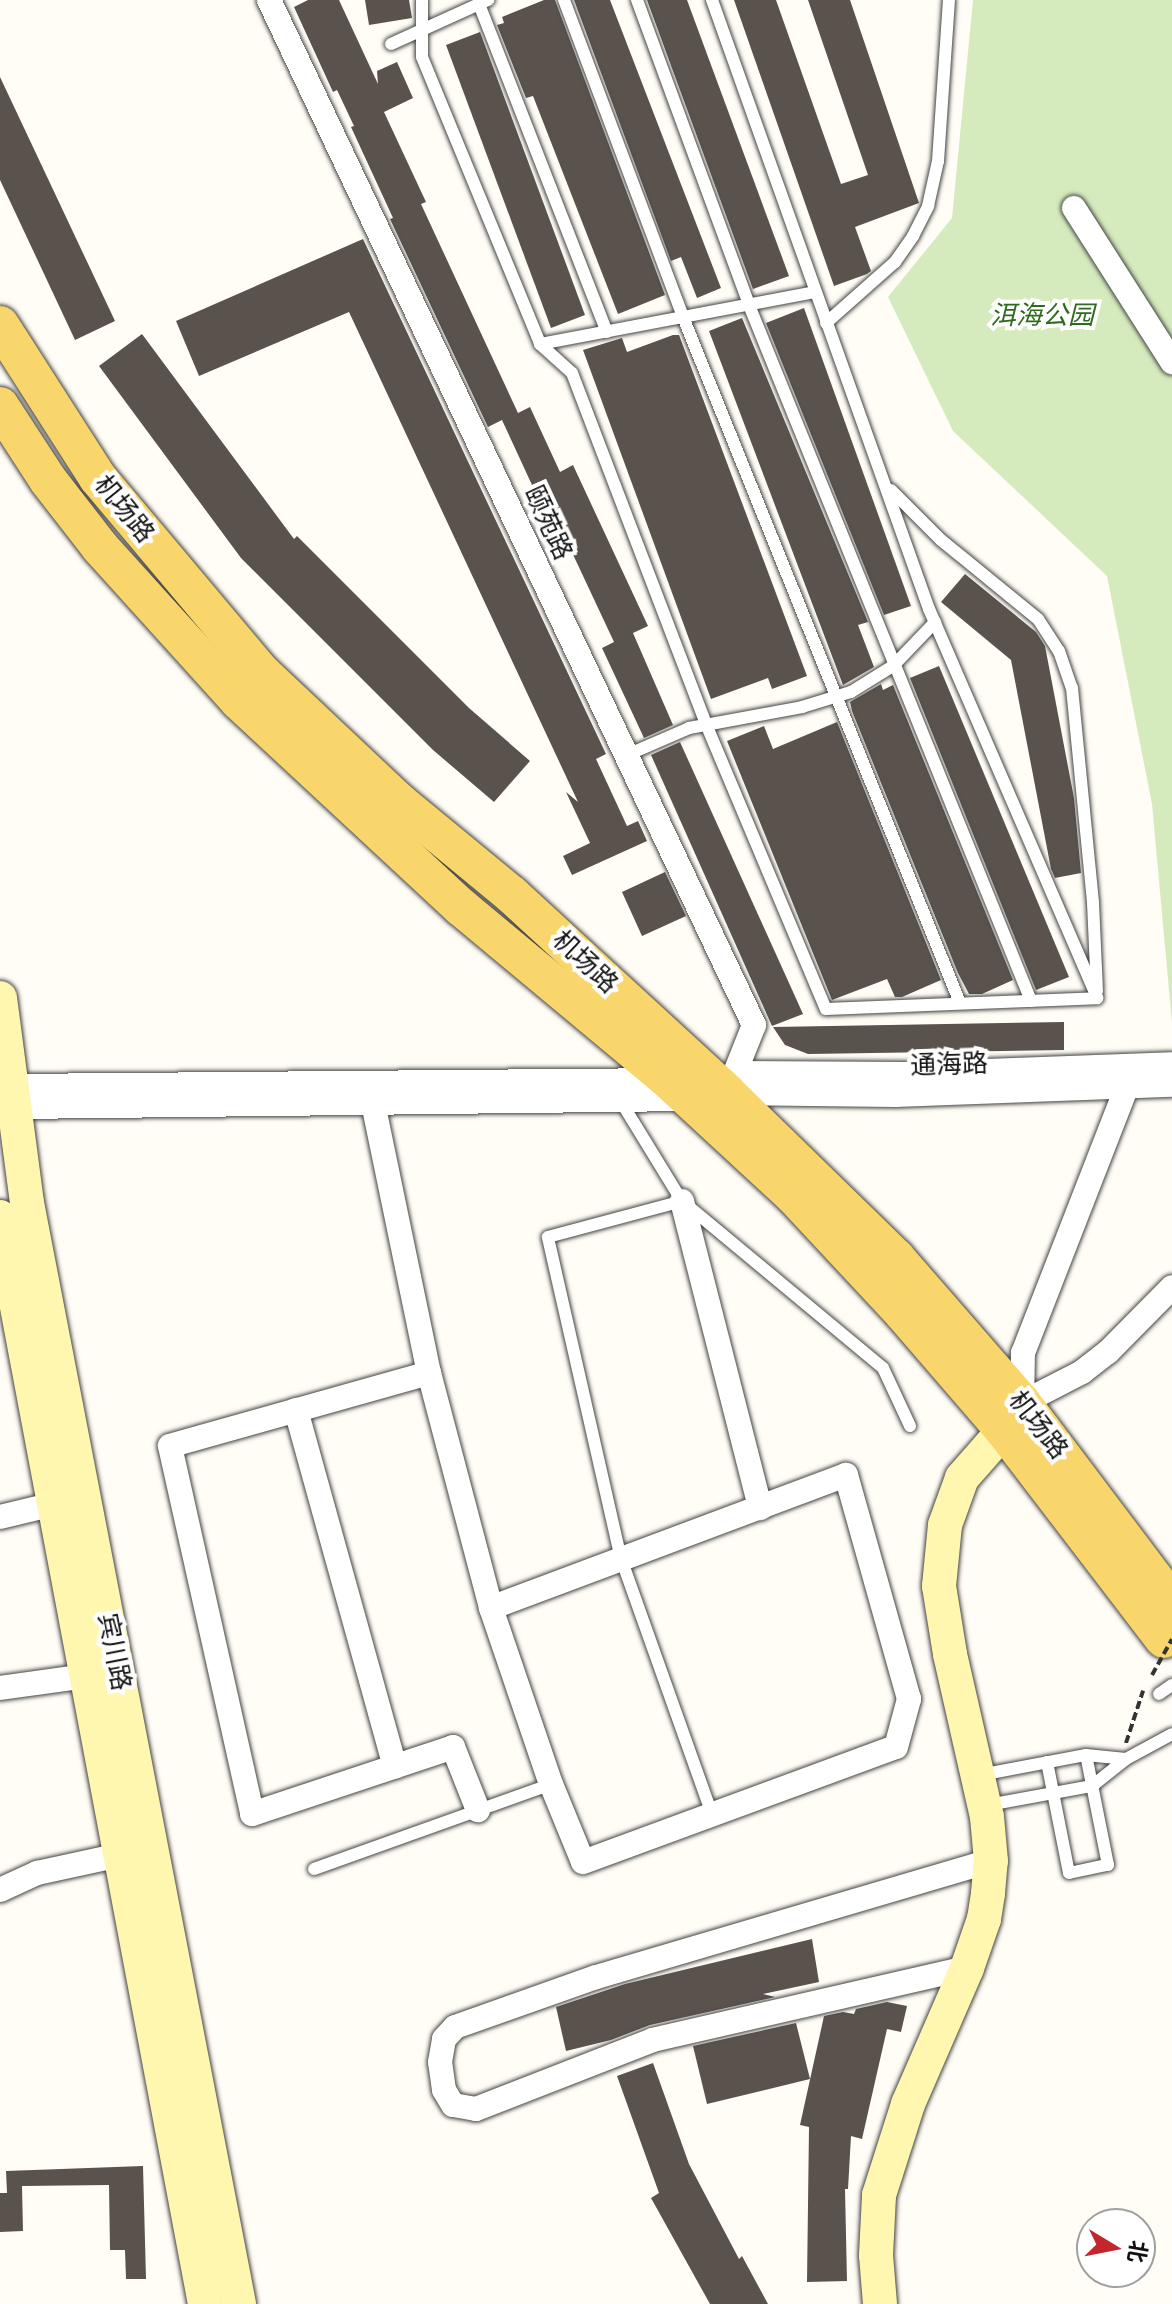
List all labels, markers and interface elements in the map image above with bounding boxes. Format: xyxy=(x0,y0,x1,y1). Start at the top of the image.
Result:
park label: 洱海公园 xyxy=(990,300,1094,332)
street label: 机场路 xyxy=(87,469,161,549)
street label: 颐苑路 xyxy=(517,481,579,565)
street label: 机场路 xyxy=(546,924,624,1000)
street label: 通海路 xyxy=(909,1048,989,1082)
street label: 机场路 xyxy=(1002,1385,1074,1465)
street label: 宾川路 xyxy=(91,1611,137,1693)
north arrow xyxy=(1076,2208,1156,2288)
text: 北 xyxy=(1121,2238,1154,2265)

